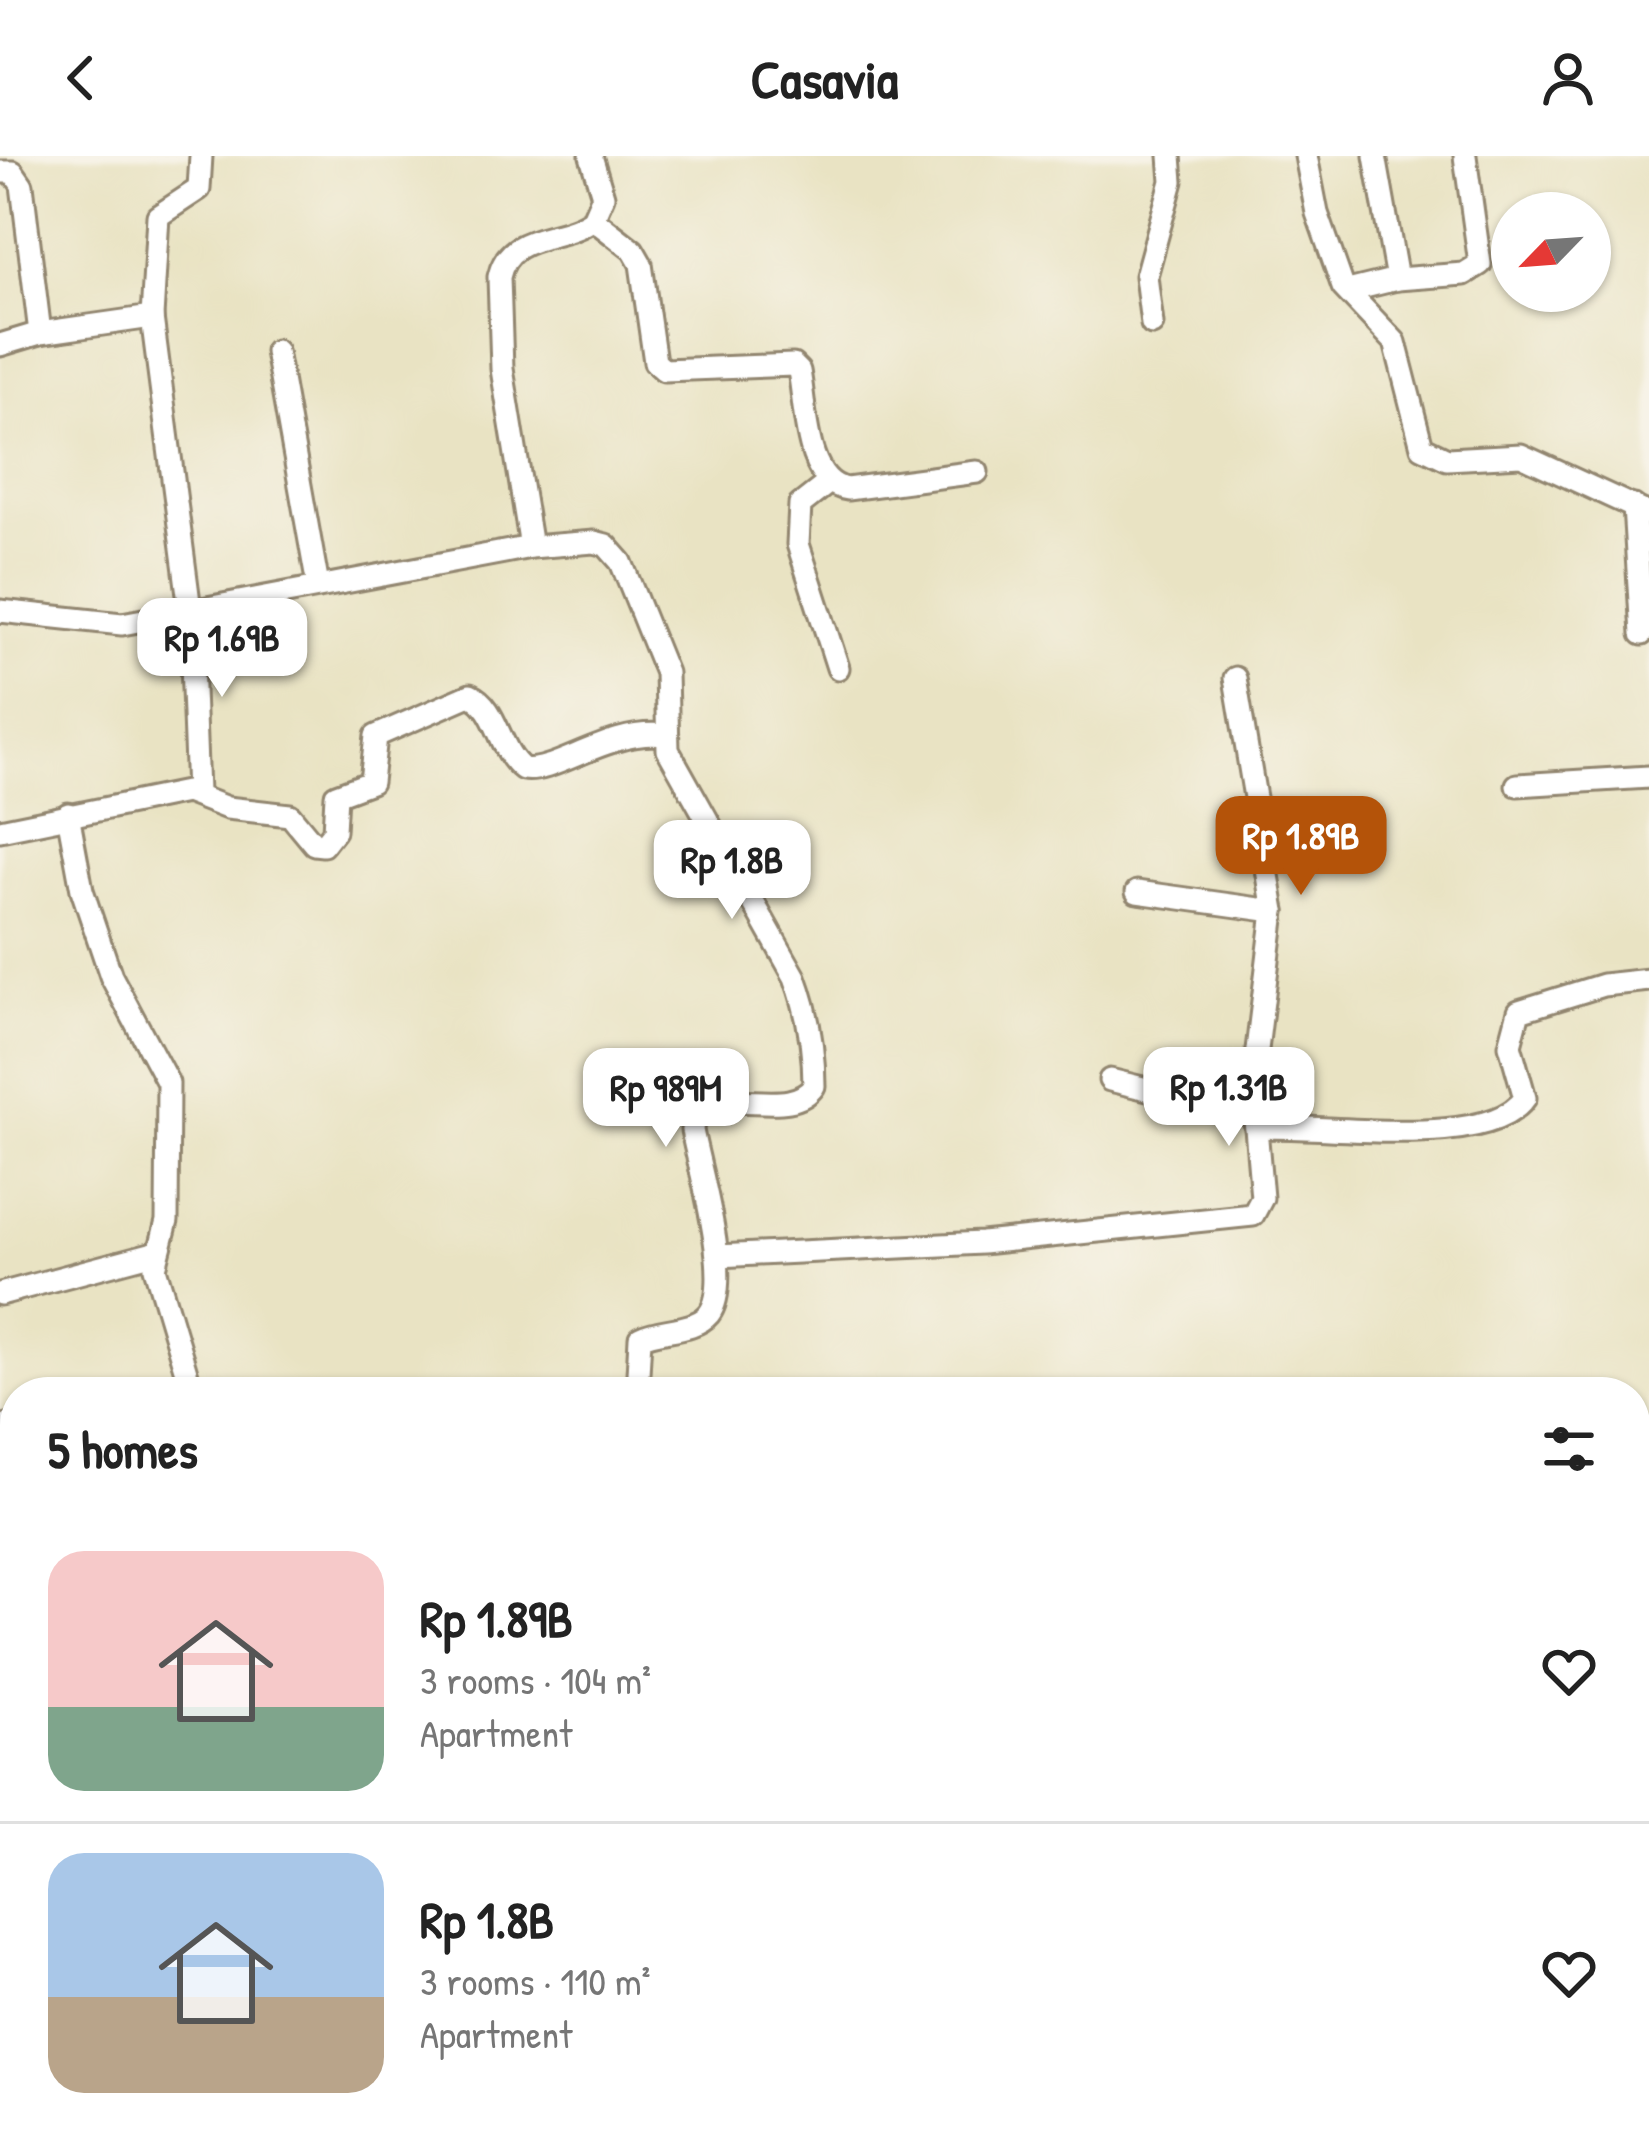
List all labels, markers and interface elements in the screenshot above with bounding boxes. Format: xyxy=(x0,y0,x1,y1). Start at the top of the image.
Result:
text: Casavia xyxy=(751,42,898,115)
icon: back xyxy=(48,45,114,111)
icon: person xyxy=(1535,45,1601,111)
north arrow xyxy=(1491,192,1611,312)
map controls xyxy=(1491,192,1611,312)
pin: Rp 1.69B xyxy=(98,598,346,700)
text: Rp 1.69B xyxy=(164,610,280,663)
pin: Rp 1.89B xyxy=(1177,796,1425,898)
text: Rp 1.89B xyxy=(1243,808,1359,861)
pin: Rp 1.8B xyxy=(621,820,843,922)
text: Rp 1.8B xyxy=(681,832,783,885)
pin: Rp 1.31B xyxy=(1105,1047,1353,1149)
pin: Rp 989M xyxy=(555,1048,777,1150)
text: Rp 1.31B xyxy=(1170,1059,1288,1112)
text: Rp 989M xyxy=(610,1060,722,1113)
text: 5 homes xyxy=(48,1415,198,1484)
icon: filters xyxy=(1536,1416,1602,1482)
text: Rp 1.89B xyxy=(420,1584,573,1653)
icon: home xyxy=(144,1599,288,1743)
icon: heart xyxy=(1536,1638,1602,1704)
text: 3 rooms · 104 m² xyxy=(420,1653,651,1706)
text: Apartment xyxy=(420,1706,573,1759)
text: Rp 1.8B xyxy=(420,1885,554,1954)
icon: home xyxy=(144,1901,288,2045)
icon: heart xyxy=(1536,1940,1602,2006)
text: 3 rooms · 110 m² xyxy=(420,1954,650,2007)
text: Apartment xyxy=(420,2007,573,2060)

